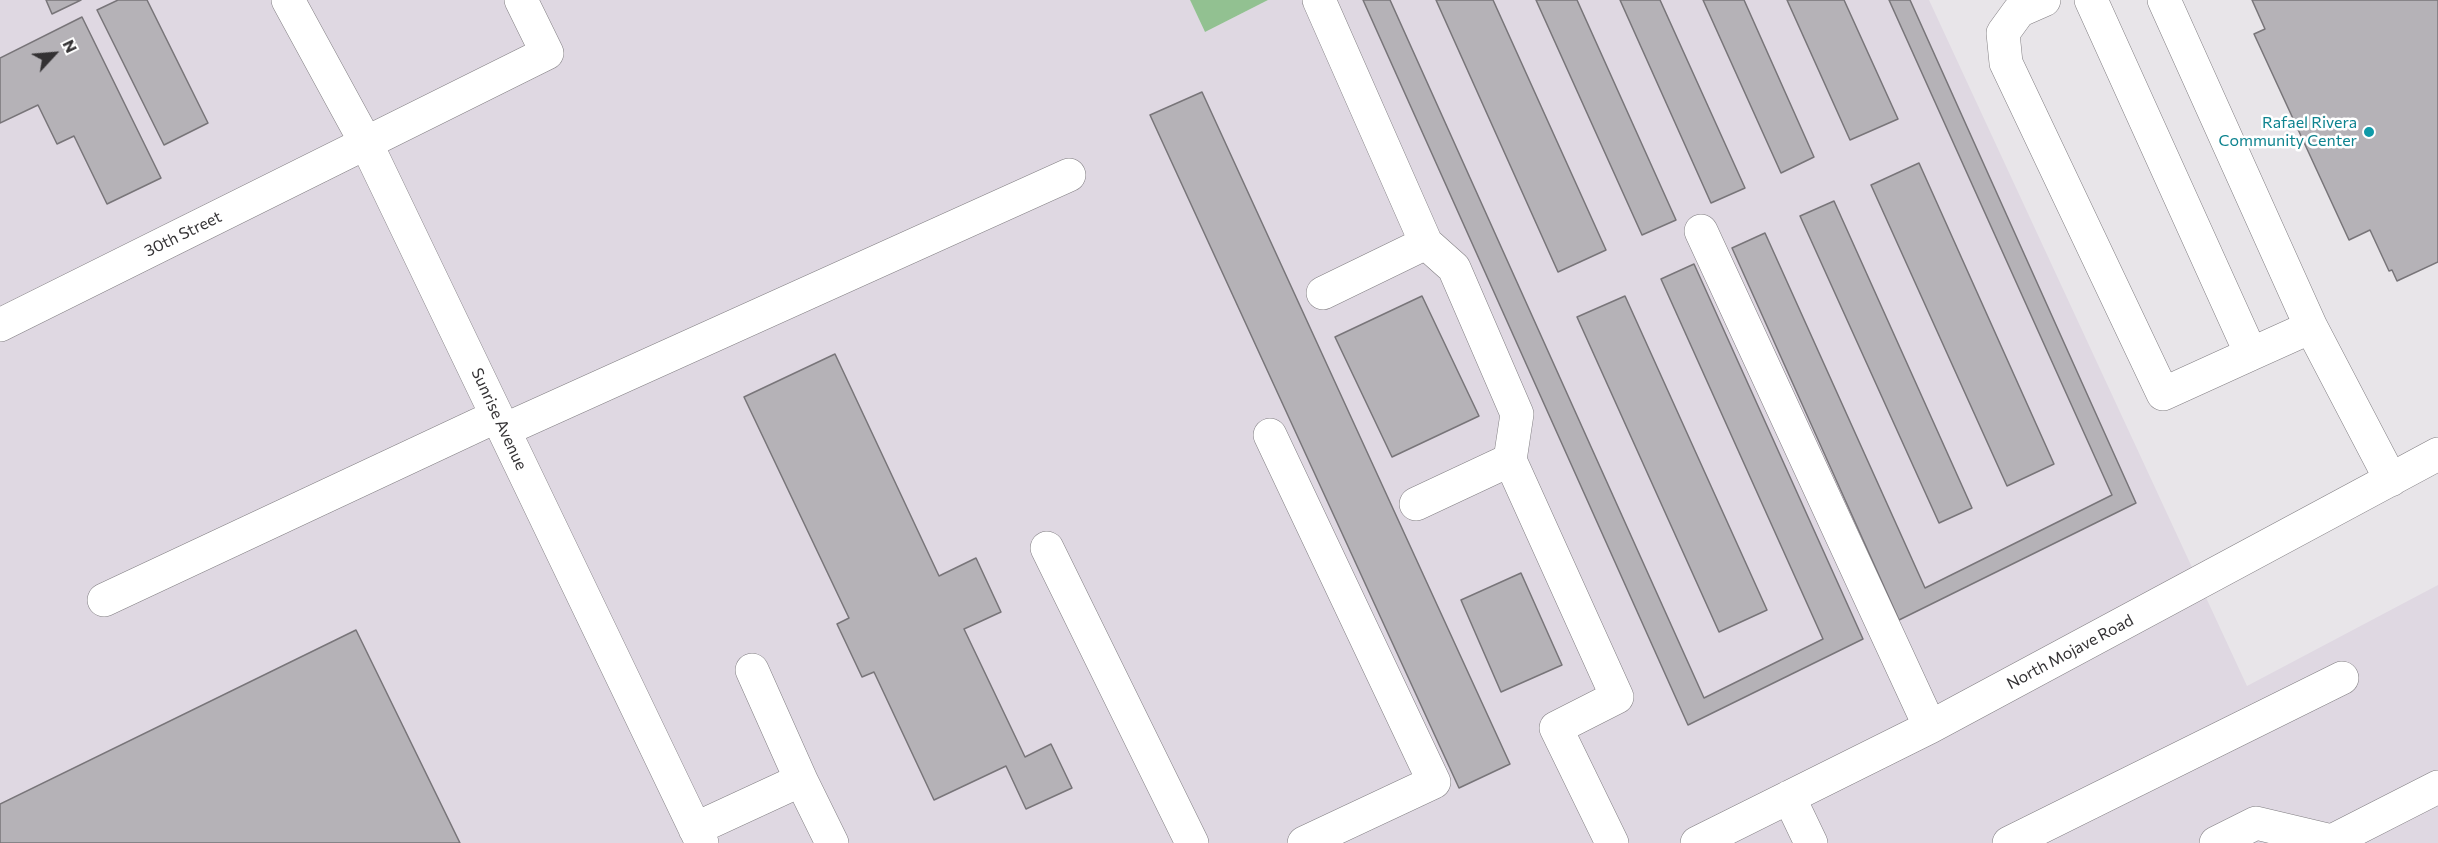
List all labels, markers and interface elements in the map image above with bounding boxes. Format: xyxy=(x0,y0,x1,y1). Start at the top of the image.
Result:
north arrow xyxy=(24,24,84,84)
text: N xyxy=(59,36,82,55)
place label: Rafael Rivera Community Center xyxy=(2219,113,2357,151)
marker: Rafael Rivera Community Center xyxy=(2362,125,2376,139)
street label: 30th Street xyxy=(141,207,225,261)
street label: Sunrise Avenue xyxy=(467,365,531,473)
street label: North Mojave Road xyxy=(2003,610,2137,694)

